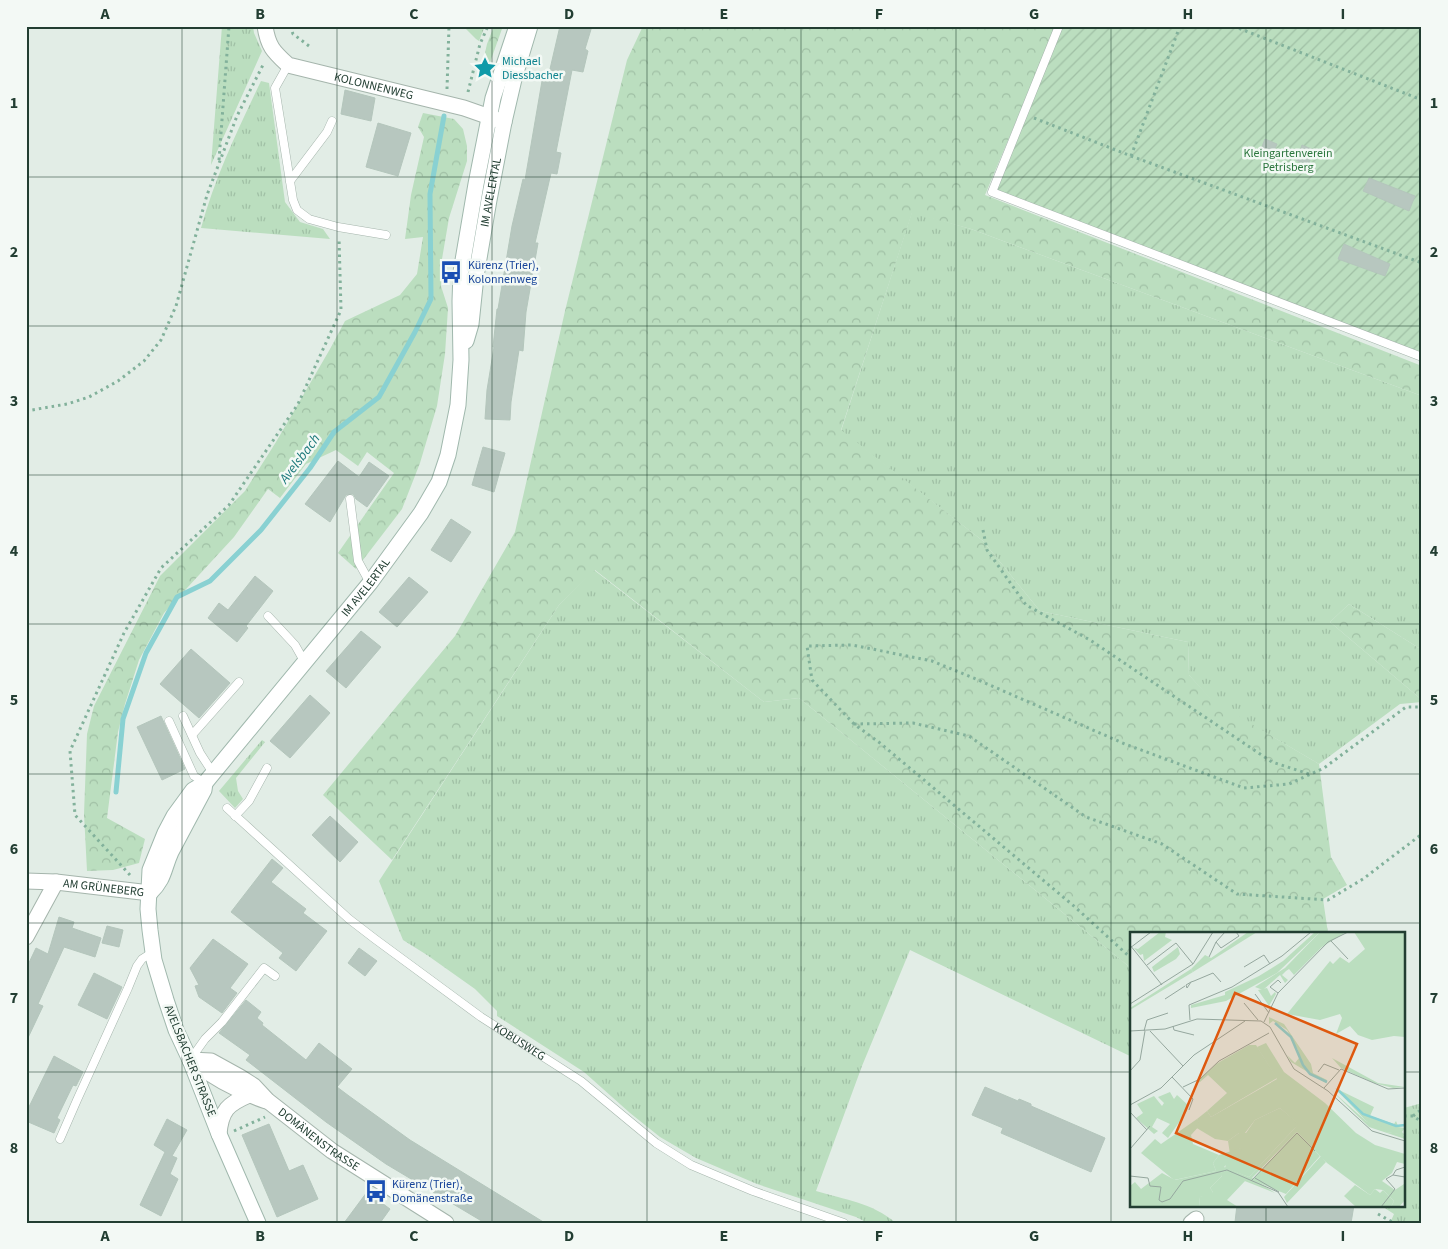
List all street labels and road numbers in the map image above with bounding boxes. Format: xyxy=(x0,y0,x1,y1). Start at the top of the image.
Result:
street label: KOLONNENWEG xyxy=(333,68,415,104)
street label: IM AVELERTAL xyxy=(476,156,506,228)
street label: IM AVELERTAL xyxy=(337,554,394,620)
street label: AM GRÜNEBERG xyxy=(62,874,145,901)
street label: AVELSBACHER STRASSE xyxy=(160,1002,220,1120)
street label: KOBUSWEG xyxy=(490,1019,549,1065)
street label: DOMÄNENSTRASSE xyxy=(275,1104,363,1175)

